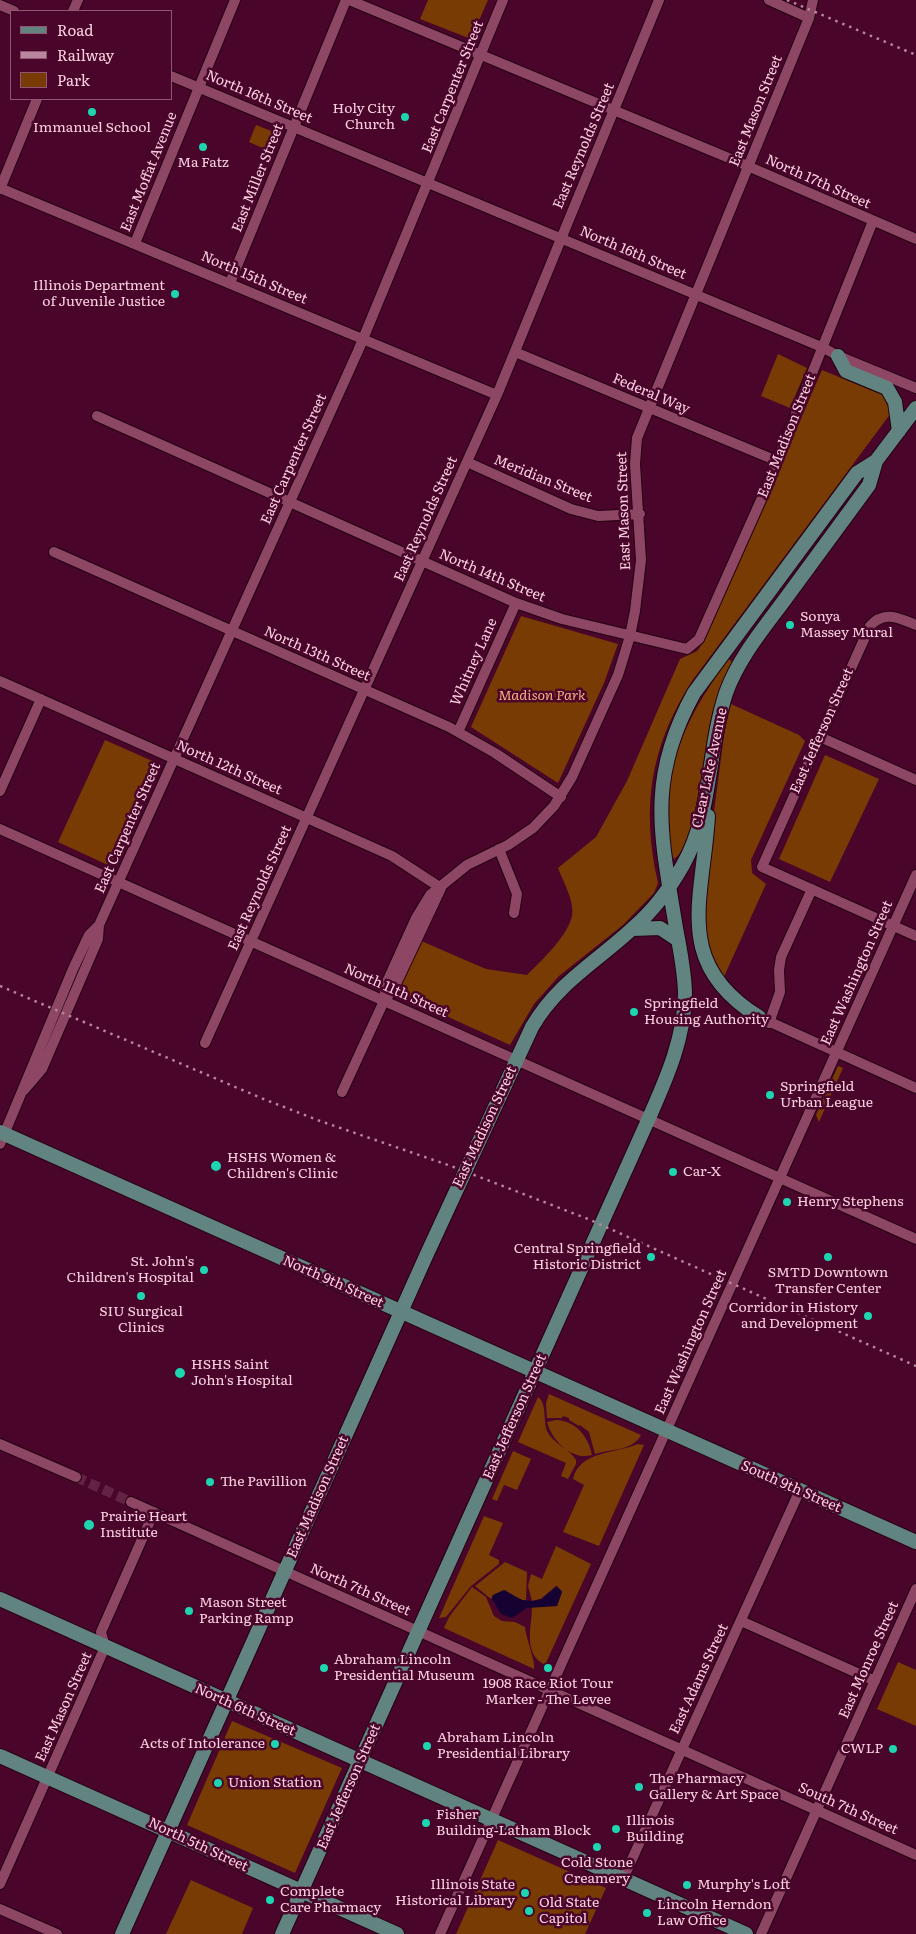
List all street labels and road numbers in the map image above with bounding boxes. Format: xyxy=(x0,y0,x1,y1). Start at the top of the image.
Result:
street label: East Carpenter Street xyxy=(419,18,487,156)
street label: East Mason Street xyxy=(726,53,786,169)
street label: North 16th Street xyxy=(203,67,315,127)
street label: East Reynolds Street xyxy=(550,80,618,212)
street label: East Moffat Avenue xyxy=(117,110,181,234)
street label: East Miller Street xyxy=(229,121,287,235)
street label: North 17th Street xyxy=(763,151,873,213)
street label: North 16th Street xyxy=(577,223,689,283)
street label: North 15th Street xyxy=(198,248,310,308)
street label: Federal Way xyxy=(610,370,692,418)
street label: East Madison Street xyxy=(754,372,820,500)
street label: East Carpenter Street xyxy=(258,391,330,527)
street label: East Mason Street xyxy=(614,451,634,571)
street label: Meridian Street xyxy=(491,452,595,506)
street label: East Reynolds Street xyxy=(391,454,461,584)
street label: North 14th Street xyxy=(436,546,548,606)
street label: Whitney Lane xyxy=(447,616,501,708)
street label: North 13th Street xyxy=(261,623,373,685)
street label: East Jefferson Street xyxy=(787,666,857,796)
street label: Clear Lake Avenue xyxy=(689,706,731,830)
street label: North 12th Street xyxy=(174,737,284,799)
street label: East Carpenter Street xyxy=(92,760,164,896)
street label: East Reynolds Street xyxy=(225,823,295,953)
street label: East Washington Street xyxy=(817,898,897,1048)
street label: North 11th Street xyxy=(341,960,451,1022)
street label: East Madison Street xyxy=(450,1064,520,1190)
street label: North 9th Street xyxy=(280,1252,386,1312)
street label: East Washington Street xyxy=(651,1267,731,1417)
street label: East Jefferson Street xyxy=(480,1352,550,1482)
street label: East Madison Street xyxy=(283,1433,353,1561)
street label: South 9th Street xyxy=(738,1457,844,1517)
street label: North 7th Street xyxy=(307,1560,413,1620)
street label: East Monroe Street xyxy=(836,1599,902,1721)
street label: East Adams Street xyxy=(666,1621,732,1737)
street label: East Mason Street xyxy=(32,1649,96,1765)
street label: North 6th Street xyxy=(192,1680,298,1740)
street label: East Jefferson Street xyxy=(314,1722,384,1852)
street label: South 7th Street xyxy=(795,1779,901,1839)
street label: North 5th Street xyxy=(145,1815,251,1875)

